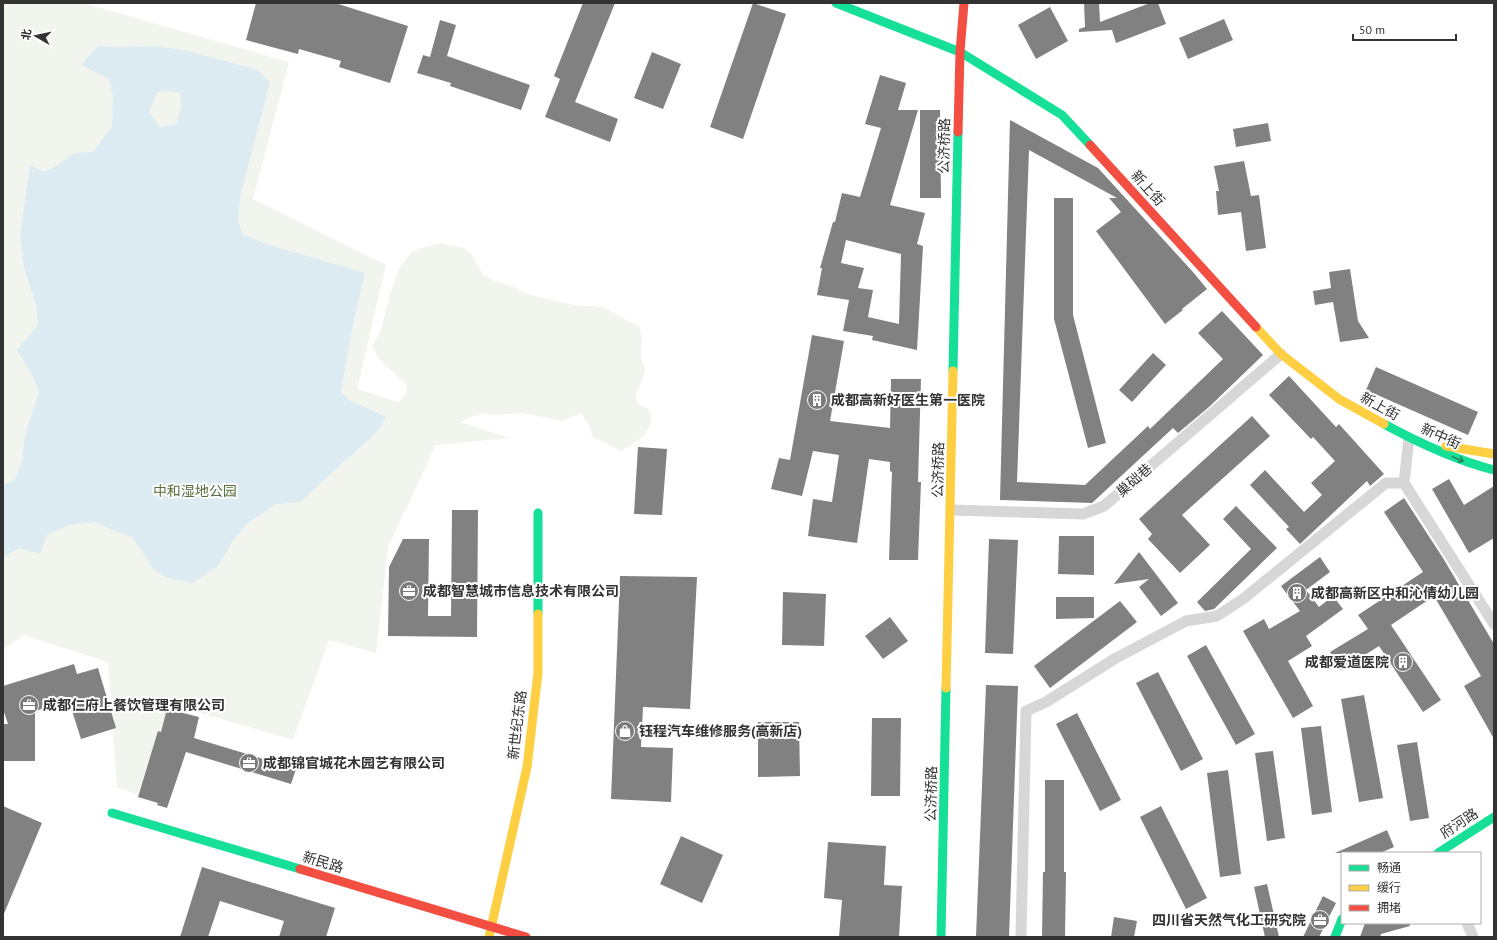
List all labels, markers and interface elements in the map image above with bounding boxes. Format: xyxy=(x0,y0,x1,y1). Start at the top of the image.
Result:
north arrow xyxy=(16,16,56,56)
scale bar xyxy=(1353,16,1456,42)
text: 50 m xyxy=(1359,22,1385,37)
text: 北 xyxy=(18,28,34,41)
street label: 公济桥路 xyxy=(935,118,953,174)
street label: 新上街 xyxy=(1127,166,1169,210)
street label: 新上街 xyxy=(1357,388,1403,424)
building icon: 成都高新好医生第一医院 xyxy=(806,389,828,411)
place label: 成都高新好医生第一医院 xyxy=(831,391,985,409)
street label: 新中街 xyxy=(1418,419,1464,453)
street label: 公济桥路 xyxy=(929,442,947,498)
one-way arrow xyxy=(1451,456,1463,463)
street label: 巢础巷 xyxy=(1112,459,1156,501)
park label: 中和湿地公园 xyxy=(153,482,237,500)
office icon: 成都智慧城市信息技术有限公司 xyxy=(398,580,420,602)
place label: 成都智慧城市信息技术有限公司 xyxy=(423,582,619,600)
building icon: 成都高新区中和沁倩幼儿园 xyxy=(1286,582,1308,604)
place label: 成都高新区中和沁倩幼儿园 xyxy=(1311,584,1479,602)
building icon: 成都爱道医院 xyxy=(1392,651,1414,673)
place label: 成都爱道医院 xyxy=(1305,653,1389,671)
street label: 新世纪东路 xyxy=(504,689,530,761)
office icon: 成都仁府上餐饮管理有限公司 xyxy=(18,694,40,716)
place label: 成都仁府上餐饮管理有限公司 xyxy=(43,696,225,714)
shop icon: 钰程汽车维修服务(高新店) xyxy=(614,720,636,742)
place label: 钰程汽车维修服务(高新店) xyxy=(639,722,802,740)
office icon: 成都锦官城花木园艺有限公司 xyxy=(238,752,260,774)
place label: 成都锦官城花木园艺有限公司 xyxy=(263,754,445,772)
street label: 公济桥路 xyxy=(922,766,940,822)
street label: 府河路 xyxy=(1436,804,1482,842)
street label: 新民路 xyxy=(300,847,346,877)
legend xyxy=(1341,852,1481,924)
text: 畅通 xyxy=(1377,860,1401,875)
text: 缓行 xyxy=(1377,880,1401,895)
text: 拥堵 xyxy=(1377,900,1401,915)
office icon: 四川省天然气化工研究院 xyxy=(1309,909,1331,931)
place label: 四川省天然气化工研究院 xyxy=(1152,911,1306,929)

